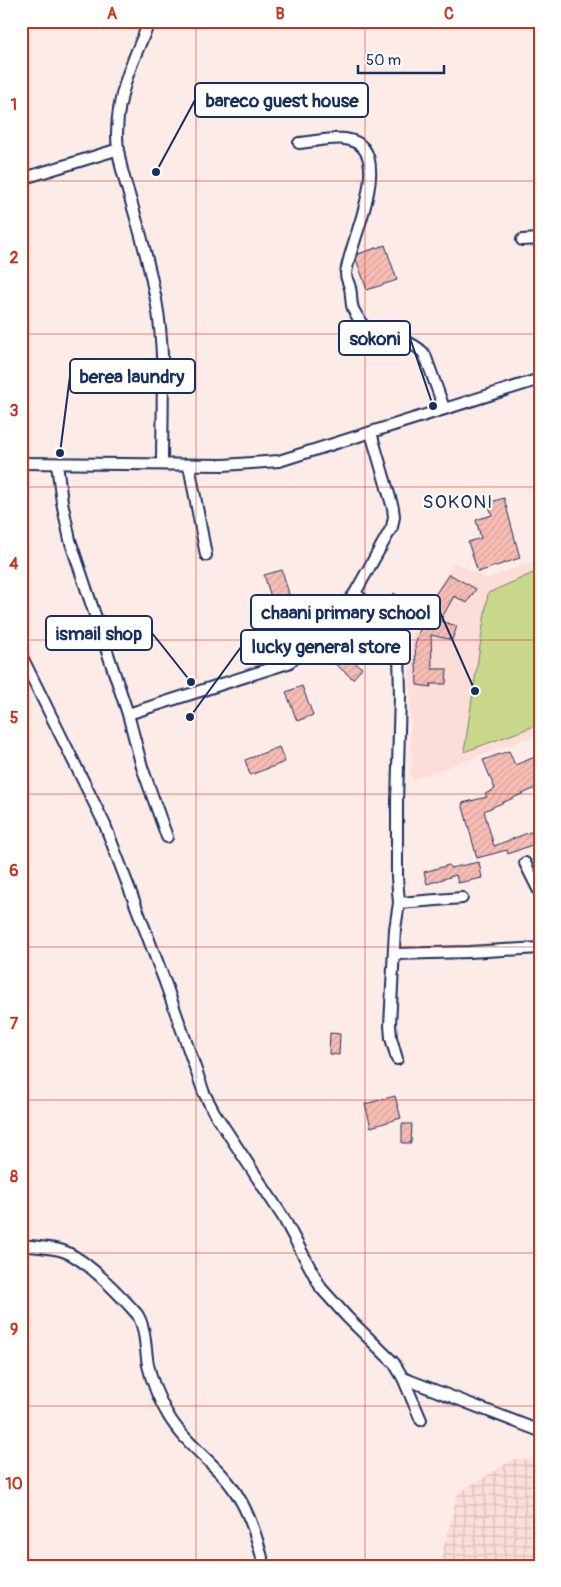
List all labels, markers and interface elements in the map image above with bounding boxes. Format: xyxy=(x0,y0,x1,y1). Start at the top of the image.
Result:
text: A xyxy=(107,4,118,24)
text: B xyxy=(275,4,285,24)
text: C xyxy=(444,4,454,24)
scale bar xyxy=(358,42,445,74)
text: 50 m xyxy=(366,51,401,70)
callout: bareco guest house xyxy=(195,83,368,117)
text: bareco guest house xyxy=(205,89,359,113)
text: 1 xyxy=(11,95,17,115)
text: 2 xyxy=(10,248,19,268)
callout: sokoni xyxy=(339,321,410,355)
text: sokoni xyxy=(350,327,401,351)
callout: berea laundry xyxy=(70,359,195,393)
text: berea laundry xyxy=(80,365,185,389)
text: 3 xyxy=(10,401,19,421)
district label: SOKONI xyxy=(423,490,493,514)
text: 4 xyxy=(9,554,19,574)
callout: chaani primary school xyxy=(251,595,440,629)
text: chaani primary school xyxy=(260,601,431,625)
callout: ismail shop xyxy=(46,616,152,650)
text: ismail shop xyxy=(56,622,142,646)
callout: lucky general store xyxy=(241,630,410,664)
text: lucky general store xyxy=(252,635,401,659)
text: 5 xyxy=(10,708,19,728)
text: 6 xyxy=(9,861,19,881)
text: 7 xyxy=(10,1014,19,1034)
text: 8 xyxy=(10,1167,18,1187)
text: 9 xyxy=(10,1320,18,1340)
text: 10 xyxy=(5,1474,23,1494)

